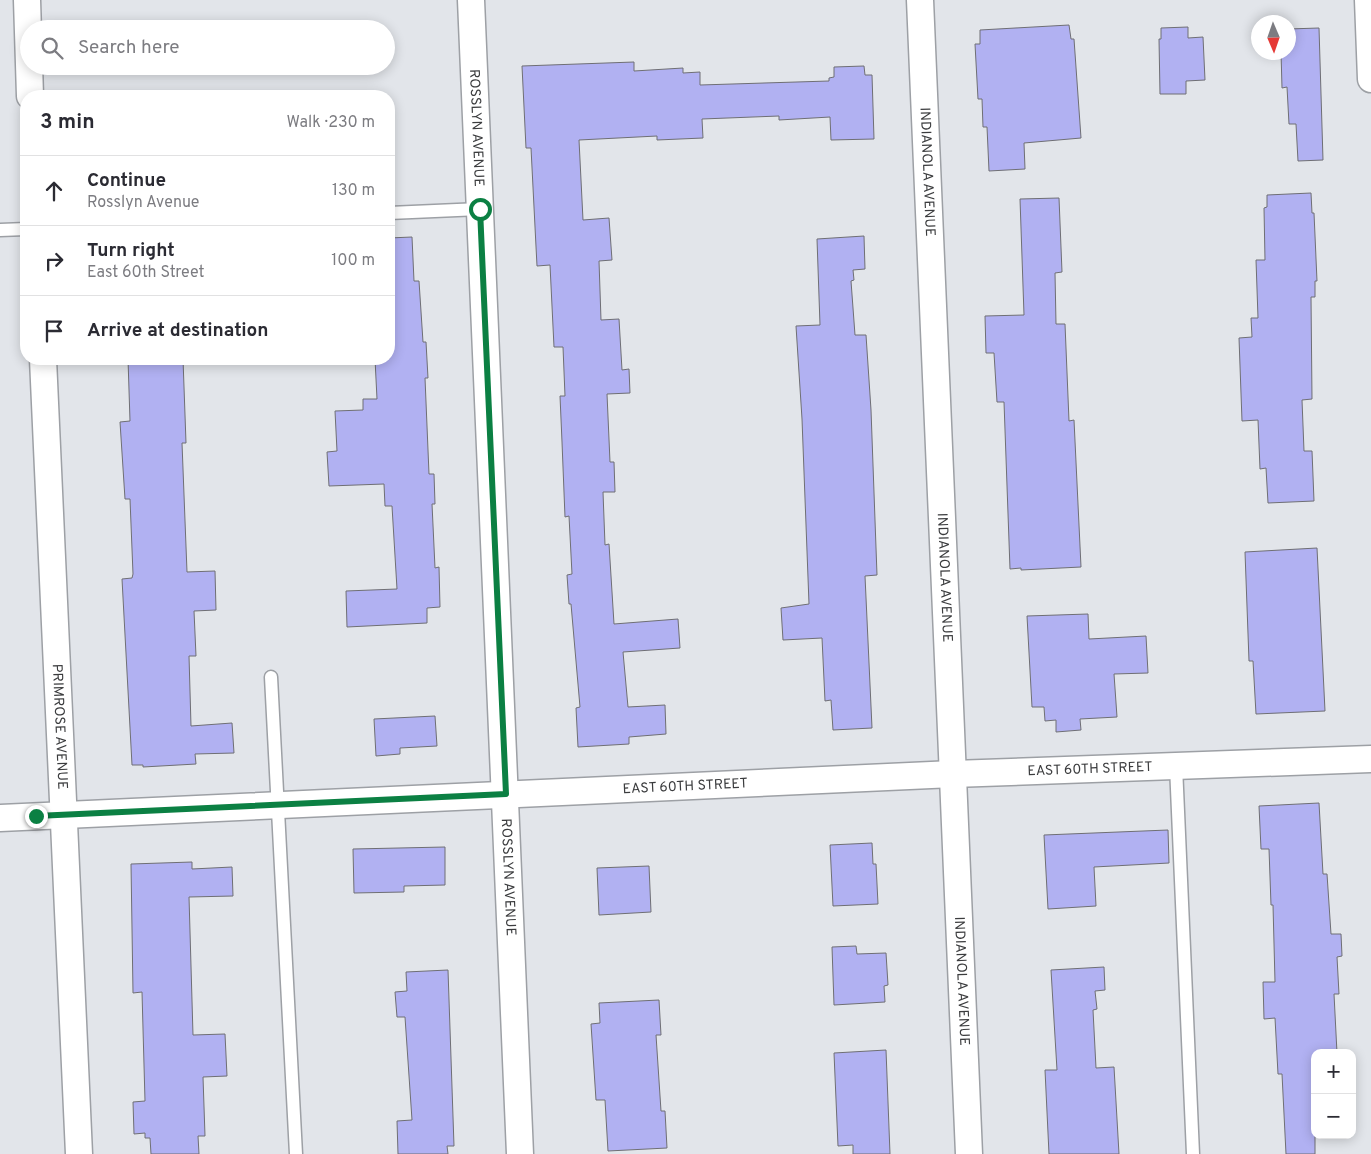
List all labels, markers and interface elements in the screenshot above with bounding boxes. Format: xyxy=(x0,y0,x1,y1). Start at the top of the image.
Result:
north arrow xyxy=(1251,15,1296,60)
search box xyxy=(20,20,395,75)
icon: search xyxy=(38,34,66,62)
text: Search here xyxy=(78,36,180,60)
street label: ROSSLYN AVENUE xyxy=(465,69,487,187)
street label: INDIANOLA AVENUE xyxy=(916,107,939,237)
text: 3 min xyxy=(40,109,95,136)
text: Walk · 230 m xyxy=(286,113,375,133)
text: Continue xyxy=(87,169,166,193)
icon: ahead xyxy=(40,177,68,205)
text: 130 m xyxy=(332,181,375,201)
text: Rosslyn Avenue xyxy=(87,193,199,213)
route start xyxy=(469,198,492,221)
text: Turn right xyxy=(87,239,175,263)
icon: right xyxy=(40,247,68,275)
text: 100 m xyxy=(331,251,375,271)
text: East 60th Street xyxy=(87,263,204,283)
icon: arrive xyxy=(40,317,68,345)
text: Arrive at destination xyxy=(87,319,268,343)
street label: INDIANOLA AVENUE xyxy=(933,512,956,642)
street label: PRIMROSE AVENUE xyxy=(48,663,71,790)
street label: EAST 60TH STREET xyxy=(1027,758,1153,780)
street label: EAST 60TH STREET xyxy=(622,775,748,798)
route end xyxy=(25,805,48,828)
street label: ROSSLYN AVENUE xyxy=(497,818,519,936)
street label: INDIANOLA AVENUE xyxy=(950,916,973,1046)
map controls xyxy=(1311,1049,1356,1139)
button: + xyxy=(1311,1049,1356,1094)
button: − xyxy=(1311,1094,1356,1139)

